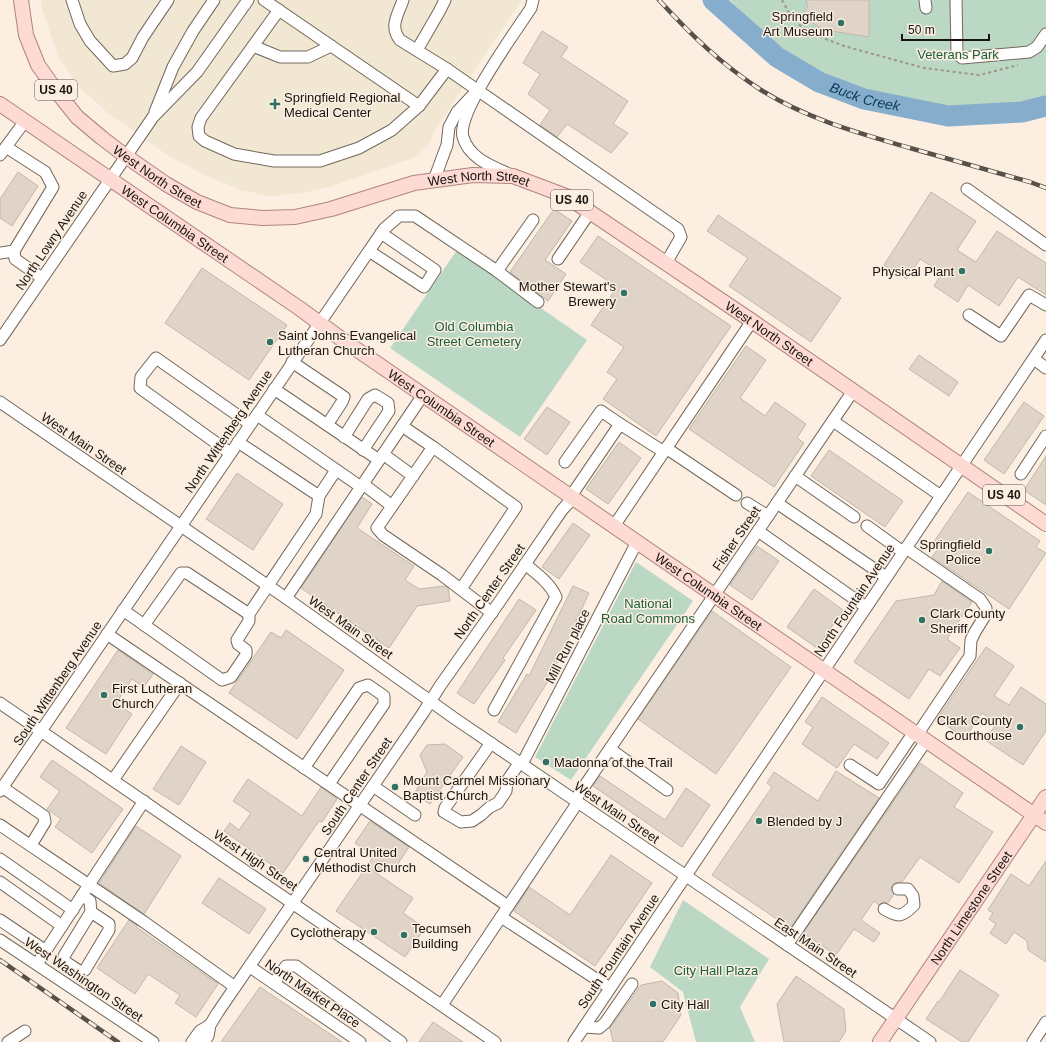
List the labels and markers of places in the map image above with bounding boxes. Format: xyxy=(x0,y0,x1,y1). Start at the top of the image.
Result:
place label: Springfield Art Museum xyxy=(763,9,833,39)
marker: Springfield Art Museum xyxy=(836,18,846,28)
place label: Springfield Regional Medical Center xyxy=(284,90,400,120)
marker: Springfield Regional Medical Center xyxy=(269,98,281,110)
place label: Physical Plant xyxy=(872,264,954,279)
marker: Physical Plant xyxy=(957,266,967,276)
place label: Mother Stewart's Brewery xyxy=(519,279,616,309)
marker: Mother Stewart's Brewery xyxy=(619,288,629,298)
place label: Saint Johns Evangelical Lutheran Church xyxy=(278,328,416,358)
marker: Saint Johns Evangelical Lutheran Church xyxy=(265,337,275,347)
place label: Springfield Police xyxy=(920,537,981,567)
marker: Springfield Police xyxy=(984,546,994,556)
place label: Clark County Sheriff xyxy=(930,606,1006,636)
marker: Clark County Sheriff xyxy=(917,615,927,625)
place label: First Lutheran Church xyxy=(112,681,192,711)
marker: First Lutheran Church xyxy=(99,690,109,700)
place label: Clark County Courthouse xyxy=(937,713,1012,743)
marker: Clark County Courthouse xyxy=(1015,722,1025,732)
place label: Madonna of the Trail xyxy=(554,755,673,770)
marker: Madonna of the Trail xyxy=(541,757,551,767)
place label: Mount Carmel Missionary Baptist Church xyxy=(403,773,551,803)
marker: Mount Carmel Missionary Baptist Church xyxy=(390,782,400,792)
place label: Blended by J xyxy=(767,814,842,829)
marker: Blended by J xyxy=(754,816,764,826)
place label: Central United Methodist Church xyxy=(314,845,416,875)
marker: Central United Methodist Church xyxy=(301,854,311,864)
place label: Tecumseh Building xyxy=(412,921,471,951)
place label: Cyclotherapy xyxy=(290,925,366,940)
marker: Cyclotherapy xyxy=(369,927,379,937)
marker: Tecumseh Building xyxy=(399,930,409,940)
place label: City Hall xyxy=(661,997,710,1012)
marker: City Hall xyxy=(648,999,658,1009)

